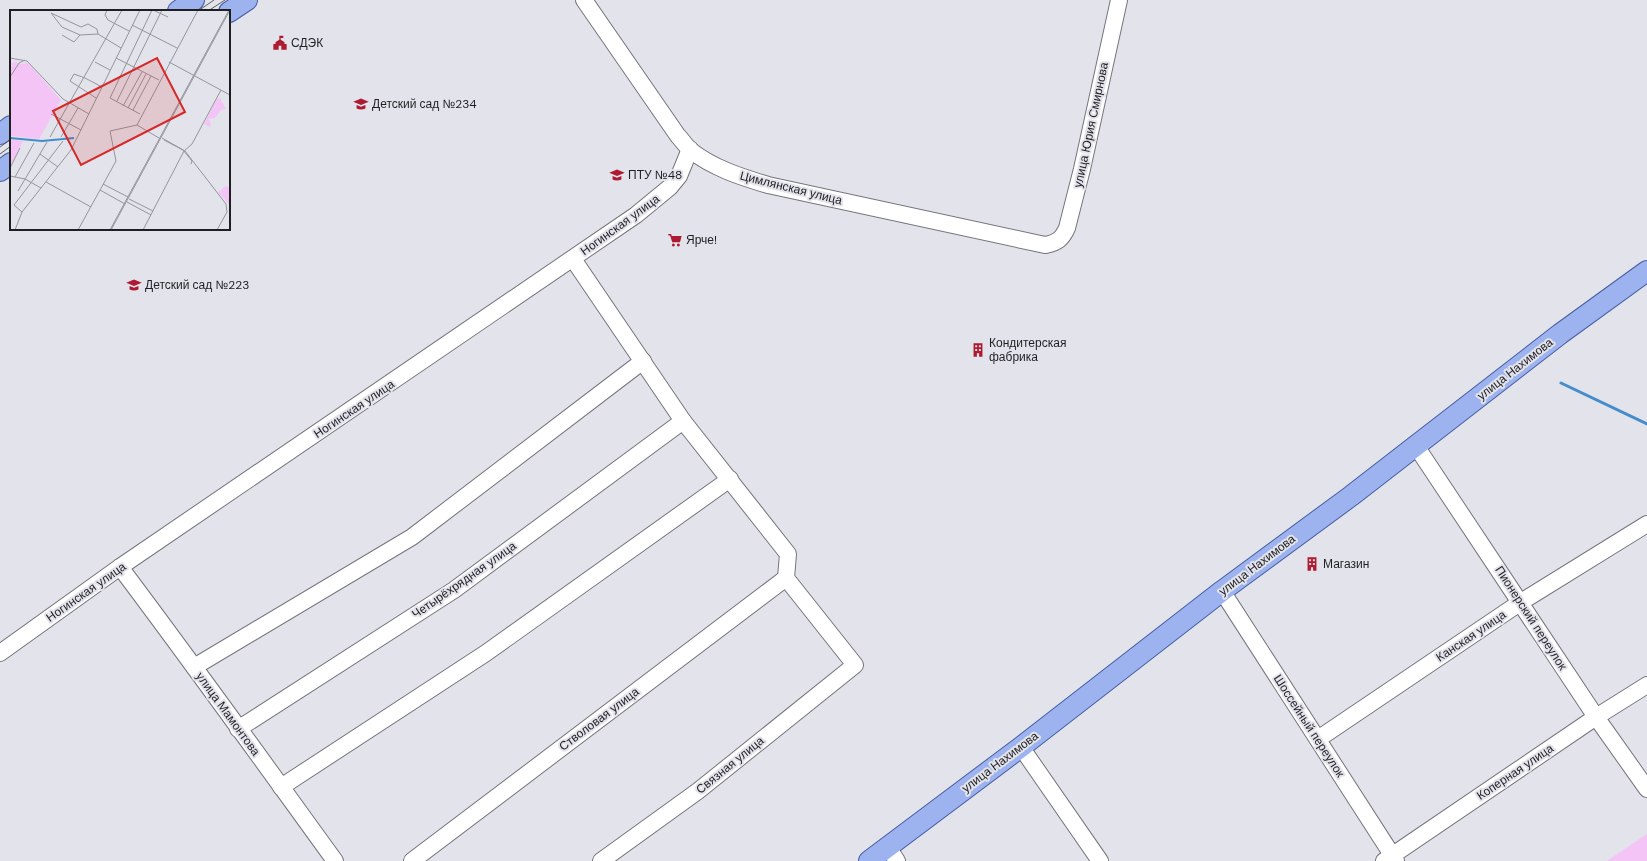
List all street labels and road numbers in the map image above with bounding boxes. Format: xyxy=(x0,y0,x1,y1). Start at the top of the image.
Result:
street label: улица Юрия Смирнова xyxy=(1070,60,1112,189)
street label: Цимлянская улица xyxy=(738,168,844,209)
street label: Ногинская улица xyxy=(577,191,663,259)
street label: улица Нахимова xyxy=(1474,334,1556,404)
street label: Ногинская улица xyxy=(311,376,398,442)
street label: улица Нахимова xyxy=(1215,531,1299,599)
street label: Четырёхрядная улица xyxy=(409,538,520,622)
street label: Ногинская улица xyxy=(43,558,129,625)
street label: Пионерский переулок xyxy=(1491,563,1571,674)
street label: Канская улица xyxy=(1433,606,1509,665)
street label: улица Мамонтова xyxy=(192,669,264,759)
street label: Шоссейный переулок xyxy=(1270,672,1349,781)
street label: Стволовая улица xyxy=(556,683,642,754)
street label: улица Нахимова xyxy=(958,728,1042,796)
street label: Связная улица xyxy=(693,732,767,797)
street label: Коперная улица xyxy=(1473,740,1557,804)

